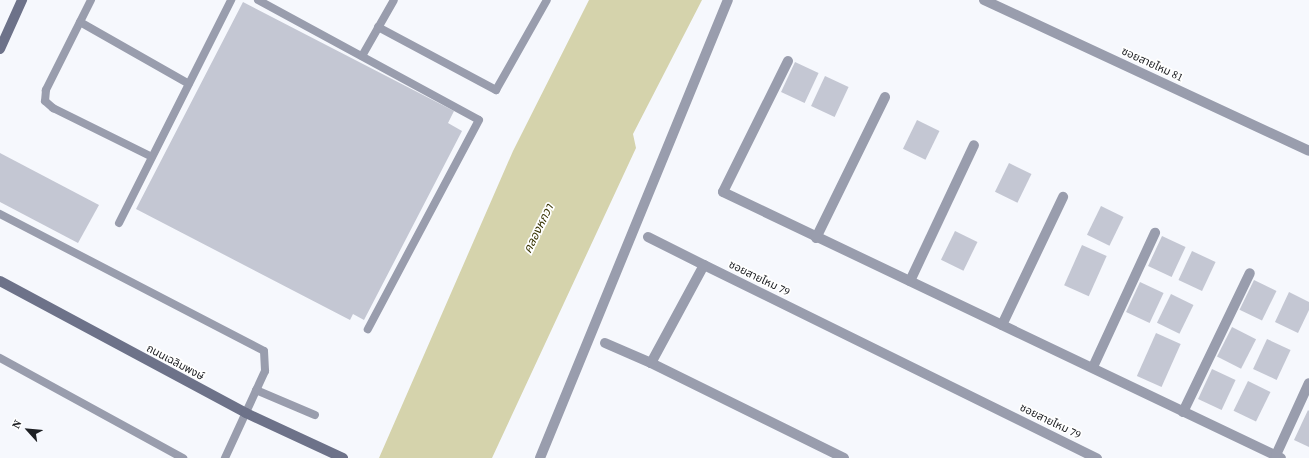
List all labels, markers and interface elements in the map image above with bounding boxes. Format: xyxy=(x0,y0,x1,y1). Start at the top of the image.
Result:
street label: ซอยสายไหม 81 xyxy=(1119,45,1185,85)
water label: คลองหกวา xyxy=(521,202,557,256)
street label: ซอยสายไหม 79 xyxy=(726,259,792,299)
street label: ถนนเฉลิมพงษ์ xyxy=(144,342,206,384)
street label: ซอยสายไหม 79 xyxy=(1017,402,1083,442)
north arrow xyxy=(8,410,48,450)
text: N xyxy=(8,417,25,431)

